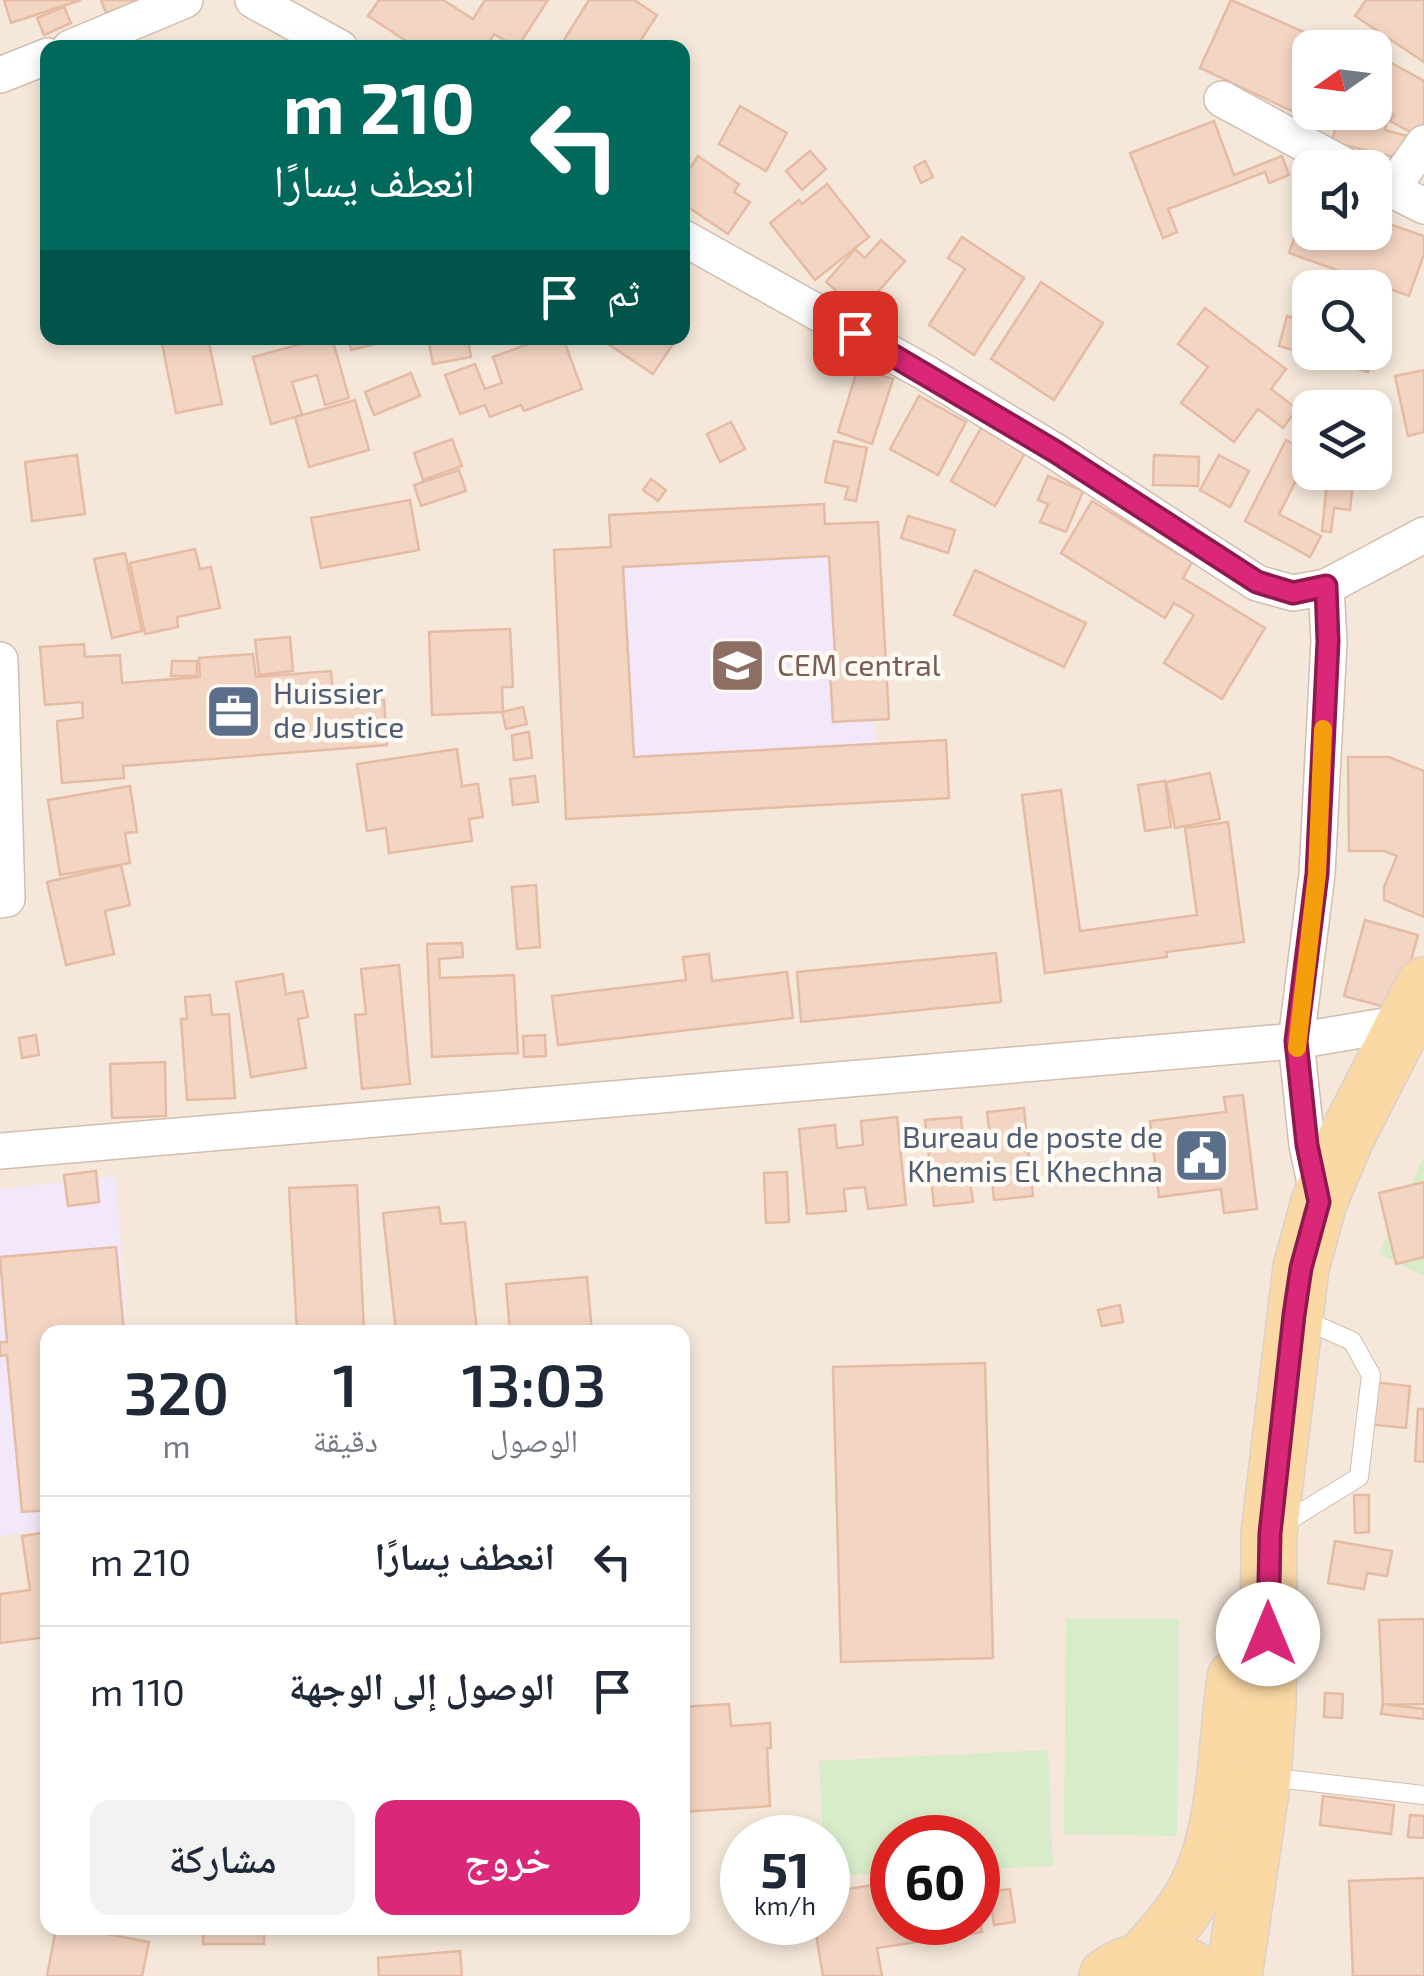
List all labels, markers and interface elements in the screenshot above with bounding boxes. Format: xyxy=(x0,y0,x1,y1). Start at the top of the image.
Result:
north arrow xyxy=(1292,30,1392,130)
map controls xyxy=(1292,30,1392,490)
text: 210 m xyxy=(283,64,475,148)
icon: left xyxy=(510,80,640,210)
button: sound xyxy=(1292,150,1392,250)
text: انعطف يسارًا xyxy=(273,152,475,206)
text: ثم xyxy=(607,268,640,314)
icon: arrive xyxy=(532,270,587,325)
button: search xyxy=(1292,270,1392,370)
pin xyxy=(813,291,898,376)
icon: arrive xyxy=(828,306,883,361)
button: layers xyxy=(1292,390,1392,490)
school or university icon: CEM central xyxy=(708,636,768,696)
place label: CEM central xyxy=(777,646,941,682)
place label: Huissier de Justice xyxy=(273,674,404,744)
office icon: Huissier de Justice xyxy=(204,681,264,741)
place label: Bureau de poste de Khemis El Khechna xyxy=(902,1118,1163,1188)
public building icon: Bureau de poste de Khemis El Khechna xyxy=(1172,1125,1232,1185)
text: 1 xyxy=(333,1347,358,1419)
text: 13:03 xyxy=(462,1347,606,1419)
text: 320 xyxy=(124,1355,229,1427)
text: دقيقة xyxy=(313,1420,378,1458)
text: الوصول xyxy=(490,1420,578,1458)
text: m xyxy=(162,1426,190,1464)
text: انعطف يسارًا xyxy=(374,1532,555,1578)
icon: left xyxy=(585,1534,640,1589)
text: 210 m xyxy=(90,1538,191,1584)
position arrow xyxy=(1216,1582,1320,1686)
text: الوصول إلى الوجهة xyxy=(289,1662,555,1708)
icon: arrive xyxy=(585,1664,640,1719)
text: 110 m xyxy=(90,1668,185,1714)
button: مشاركة xyxy=(90,1800,355,1915)
button: خروج xyxy=(375,1800,640,1915)
speed limit sign: 60 xyxy=(870,1815,1000,1945)
text: 51 xyxy=(760,1838,810,1898)
text: km/h xyxy=(754,1890,816,1920)

